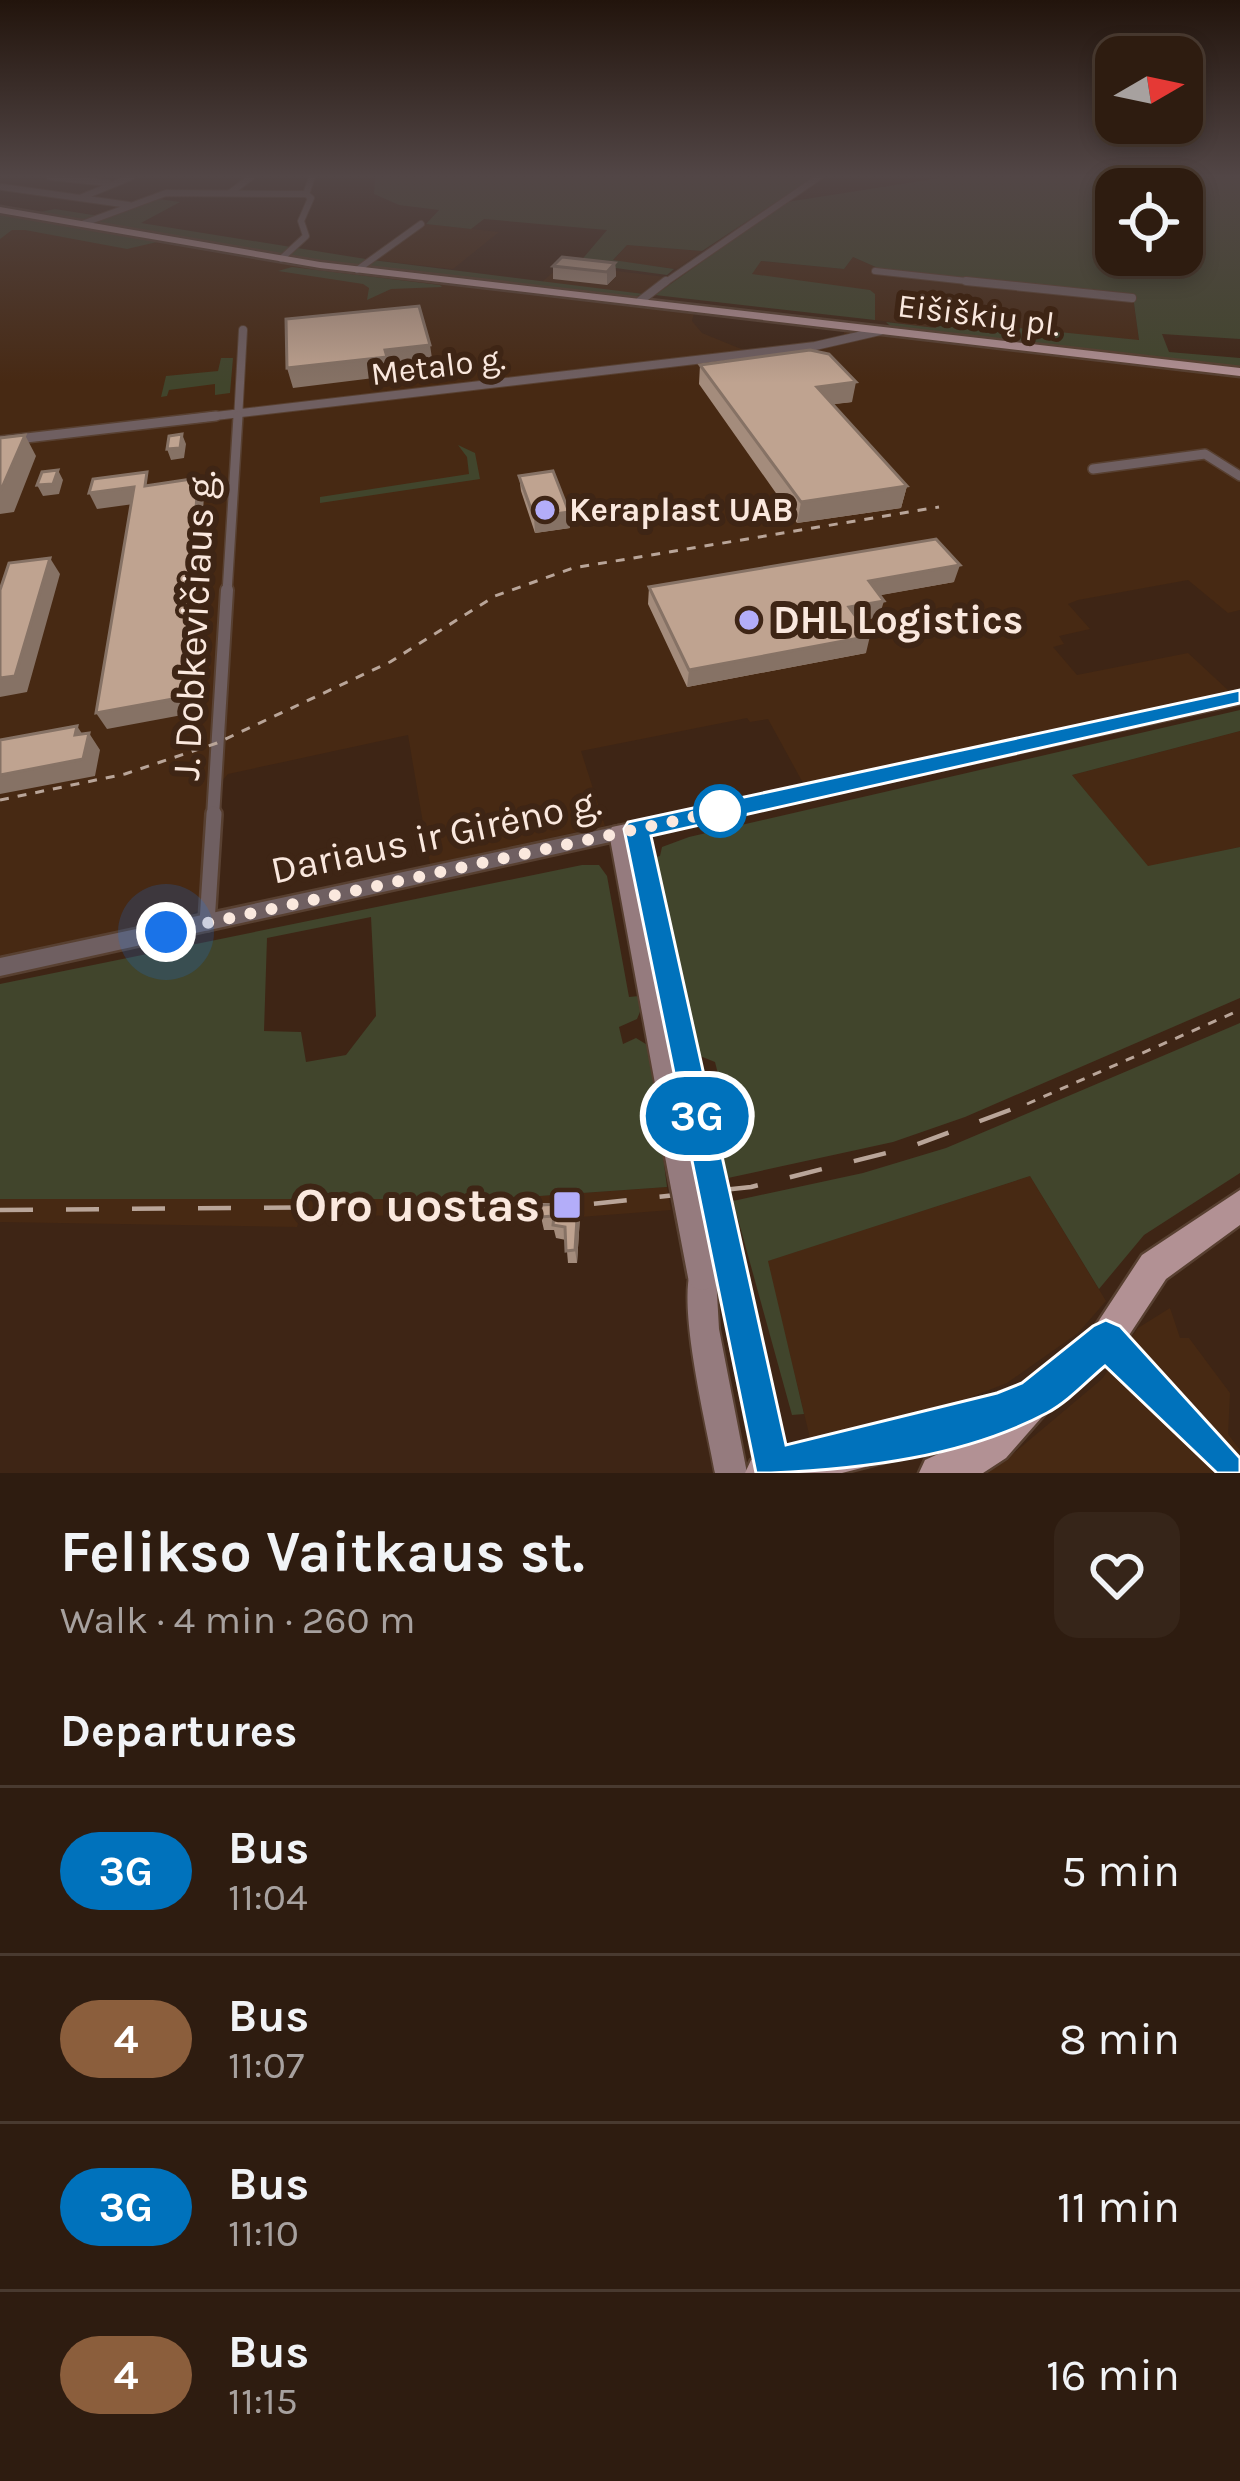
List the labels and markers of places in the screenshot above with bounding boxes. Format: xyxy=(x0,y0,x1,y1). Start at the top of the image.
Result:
place label: Keraplast UAB xyxy=(569,491,793,529)
marker: Keraplast UAB xyxy=(532,497,558,523)
place label: DHL Logistics xyxy=(773,597,1023,643)
marker: DHL Logistics xyxy=(736,607,762,633)
unlabelled marker xyxy=(695,786,745,836)
place label: Oro uostas xyxy=(294,1177,540,1233)
marker: Oro uostas xyxy=(551,1189,583,1221)

